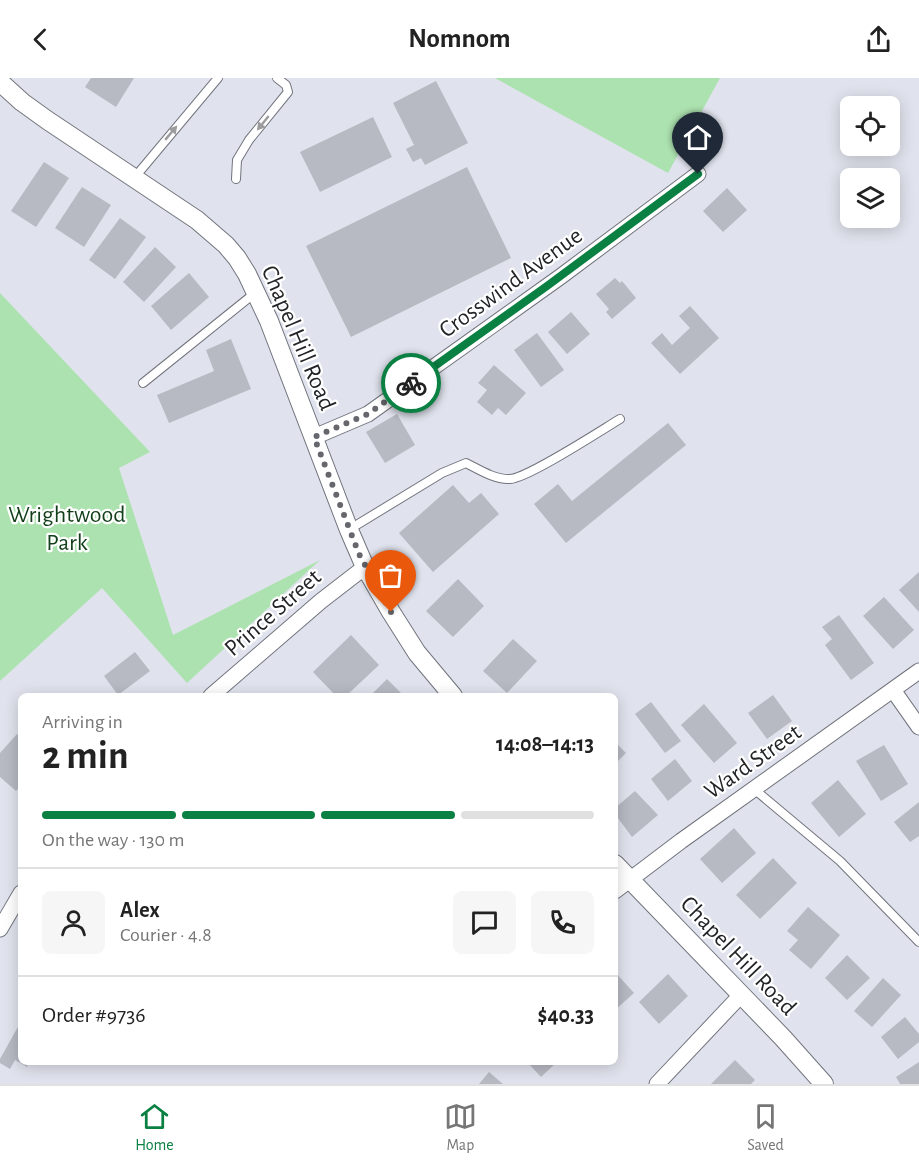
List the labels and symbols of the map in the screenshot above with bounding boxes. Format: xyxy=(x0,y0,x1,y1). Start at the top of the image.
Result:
pin xyxy=(672,112,723,174)
one-way arrow xyxy=(258,115,270,130)
one-way arrow xyxy=(164,126,177,141)
street label: Crosswind Avenue xyxy=(435,223,587,343)
street label: Chapel Hill Road xyxy=(257,262,339,414)
courier xyxy=(381,353,441,413)
park label: Wrightwood Park xyxy=(8,503,126,555)
pin xyxy=(365,550,416,612)
street label: Prince Street xyxy=(220,565,326,661)
street label: Ward Street xyxy=(700,720,806,804)
street label: Chapel Hill Road xyxy=(676,892,800,1020)

